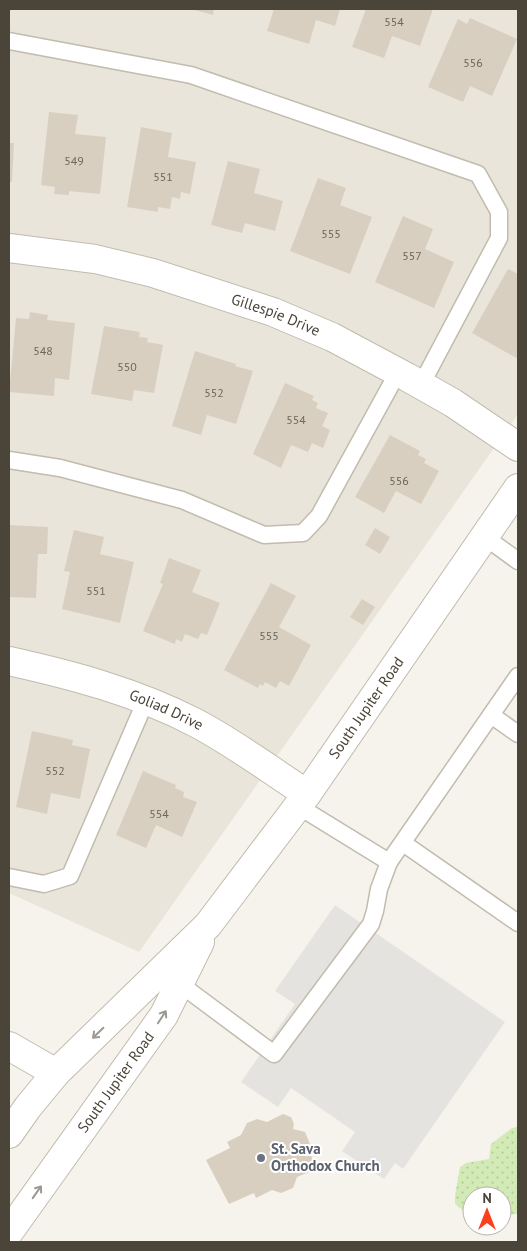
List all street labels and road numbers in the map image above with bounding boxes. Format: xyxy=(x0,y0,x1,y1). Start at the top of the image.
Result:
street label: Gillespie Drive xyxy=(229,289,323,340)
street label: South Jupiter Road xyxy=(324,653,408,762)
street label: Goliad Drive xyxy=(127,685,207,734)
street label: South Jupiter Road xyxy=(73,1028,158,1136)

